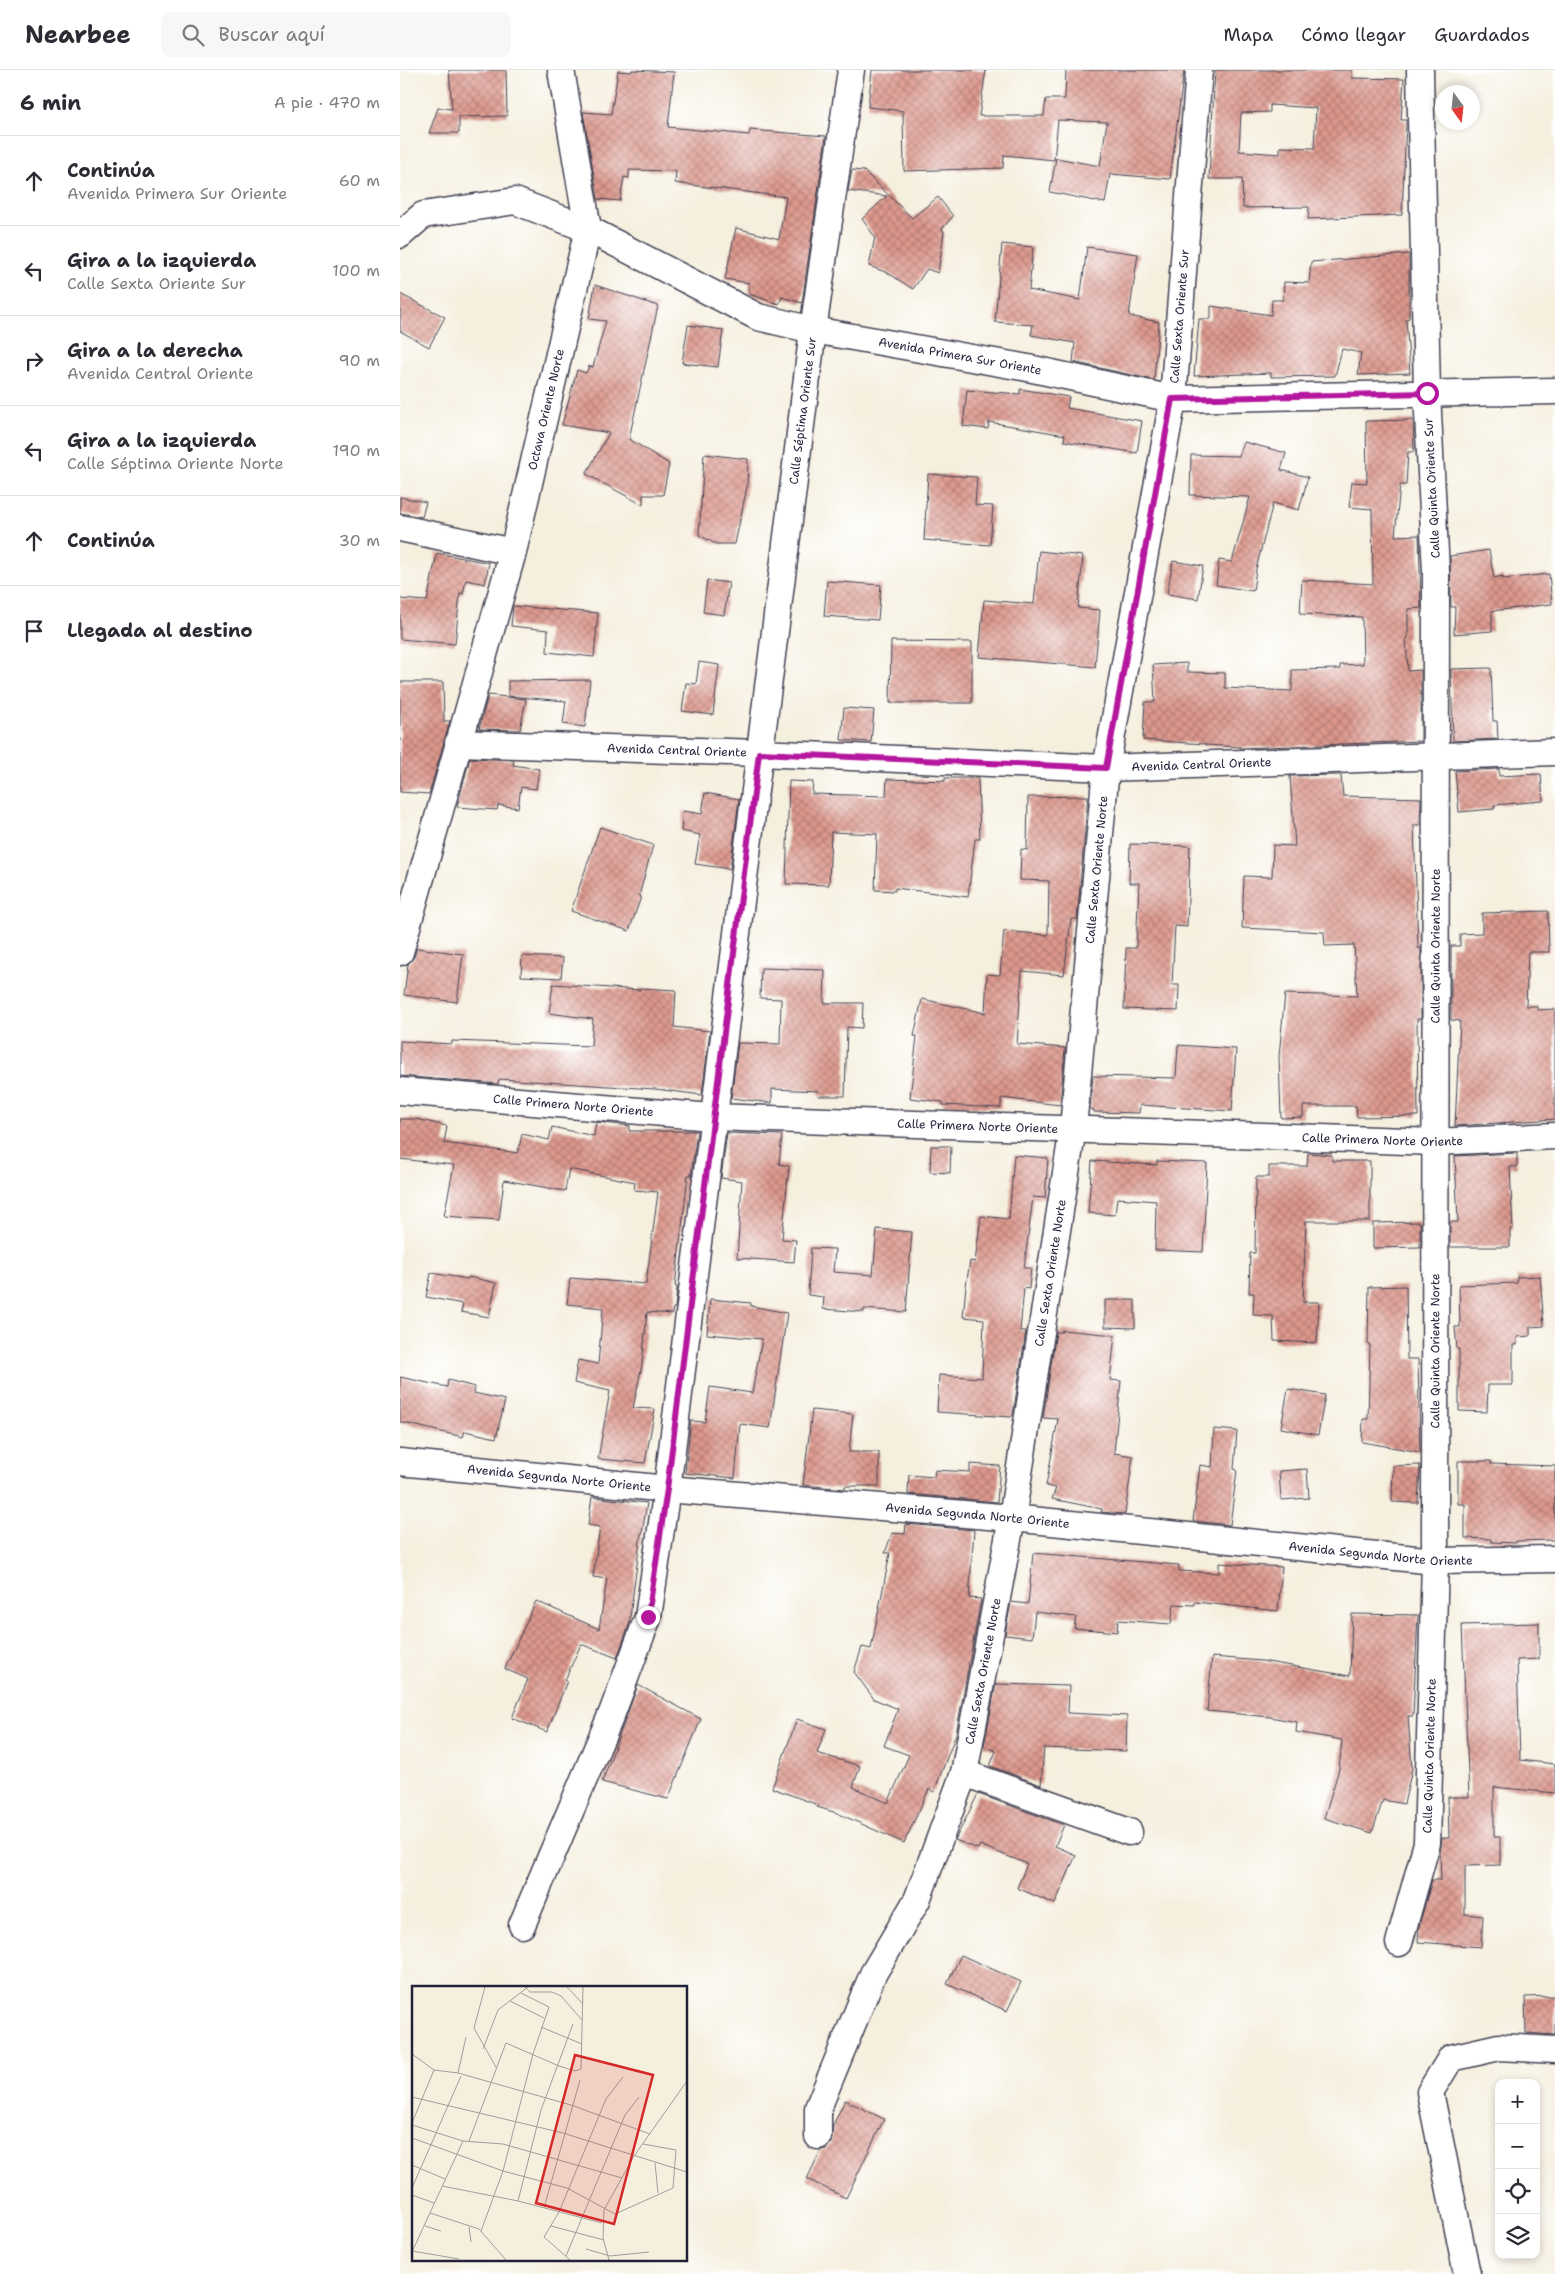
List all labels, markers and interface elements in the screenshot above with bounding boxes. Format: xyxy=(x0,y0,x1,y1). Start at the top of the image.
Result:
search box xyxy=(161,12,511,57)
text: Nearbee xyxy=(25,19,131,51)
icon: search xyxy=(179,21,207,49)
text: Buscar aquí xyxy=(219,22,325,47)
text: Mapa xyxy=(1223,23,1273,47)
text: Cómo llegar xyxy=(1301,23,1406,47)
text: Guardados xyxy=(1434,23,1530,47)
north arrow xyxy=(1435,85,1480,130)
text: 6 min xyxy=(20,89,81,117)
text: A pie · 470 m xyxy=(274,92,380,113)
text: Continúa xyxy=(67,158,155,183)
icon: ahead xyxy=(20,167,48,195)
text: 60 m xyxy=(339,170,380,191)
text: Avenida Primera Sur Oriente xyxy=(67,183,287,204)
text: Gira a la izquierda xyxy=(67,248,256,273)
street label: Calle Sexta Oriente Sur xyxy=(1166,248,1193,384)
icon: left xyxy=(20,257,48,285)
text: 100 m xyxy=(332,260,380,281)
text: Calle Sexta Oriente Sur xyxy=(67,273,246,294)
street label: Avenida Primera Sur Oriente xyxy=(877,334,1043,379)
street label: Calle Séptima Oriente Sur xyxy=(786,336,820,485)
text: Gira a la derecha xyxy=(67,338,243,363)
icon: right xyxy=(20,347,48,375)
street label: Octava Oriente Norte xyxy=(524,347,568,472)
text: 90 m xyxy=(339,350,380,371)
text: Avenida Central Oriente xyxy=(67,363,253,384)
route start xyxy=(1416,382,1439,405)
street label: Calle Quinta Oriente Sur xyxy=(1420,417,1444,559)
text: Gira a la izquierda xyxy=(67,428,256,453)
icon: left xyxy=(20,437,48,465)
text: 190 m xyxy=(333,440,380,461)
text: Calle Séptima Oriente Norte xyxy=(67,453,284,474)
icon: ahead xyxy=(20,527,48,555)
text: Continúa xyxy=(67,528,155,553)
text: 30 m xyxy=(339,530,380,551)
icon: arrive xyxy=(20,617,48,645)
text: Llegada al destino xyxy=(67,618,253,643)
street label: Avenida Central Oriente xyxy=(607,740,747,761)
street label: Avenida Central Oriente xyxy=(1131,754,1272,775)
street label: Calle Sexta Oriente Norte xyxy=(1082,795,1111,944)
street label: Calle Quinta Oriente Norte xyxy=(1428,868,1444,1024)
street label: Calle Primera Norte Oriente xyxy=(492,1091,655,1120)
street label: Calle Primera Norte Oriente xyxy=(897,1115,1059,1137)
street label: Calle Primera Norte Oriente xyxy=(1302,1129,1464,1150)
street label: Calle Sexta Oriente Norte xyxy=(1031,1198,1070,1348)
street label: Calle Quinta Oriente Norte xyxy=(1427,1273,1443,1429)
street label: Avenida Segunda Norte Oriente xyxy=(466,1461,652,1495)
street label: Avenida Segunda Norte Oriente xyxy=(885,1499,1071,1532)
street label: Avenida Segunda Norte Oriente xyxy=(1288,1538,1473,1569)
street label: Calle Sexta Oriente Norte xyxy=(962,1596,1005,1746)
route end xyxy=(637,1606,660,1629)
street label: Calle Quinta Oriente Norte xyxy=(1419,1678,1440,1834)
inset map xyxy=(412,1986,688,2262)
map controls xyxy=(1495,2079,1540,2259)
button: + xyxy=(1495,2079,1540,2124)
button: − xyxy=(1495,2124,1540,2169)
button: locate xyxy=(1495,2169,1540,2214)
button: layers xyxy=(1495,2214,1540,2259)

